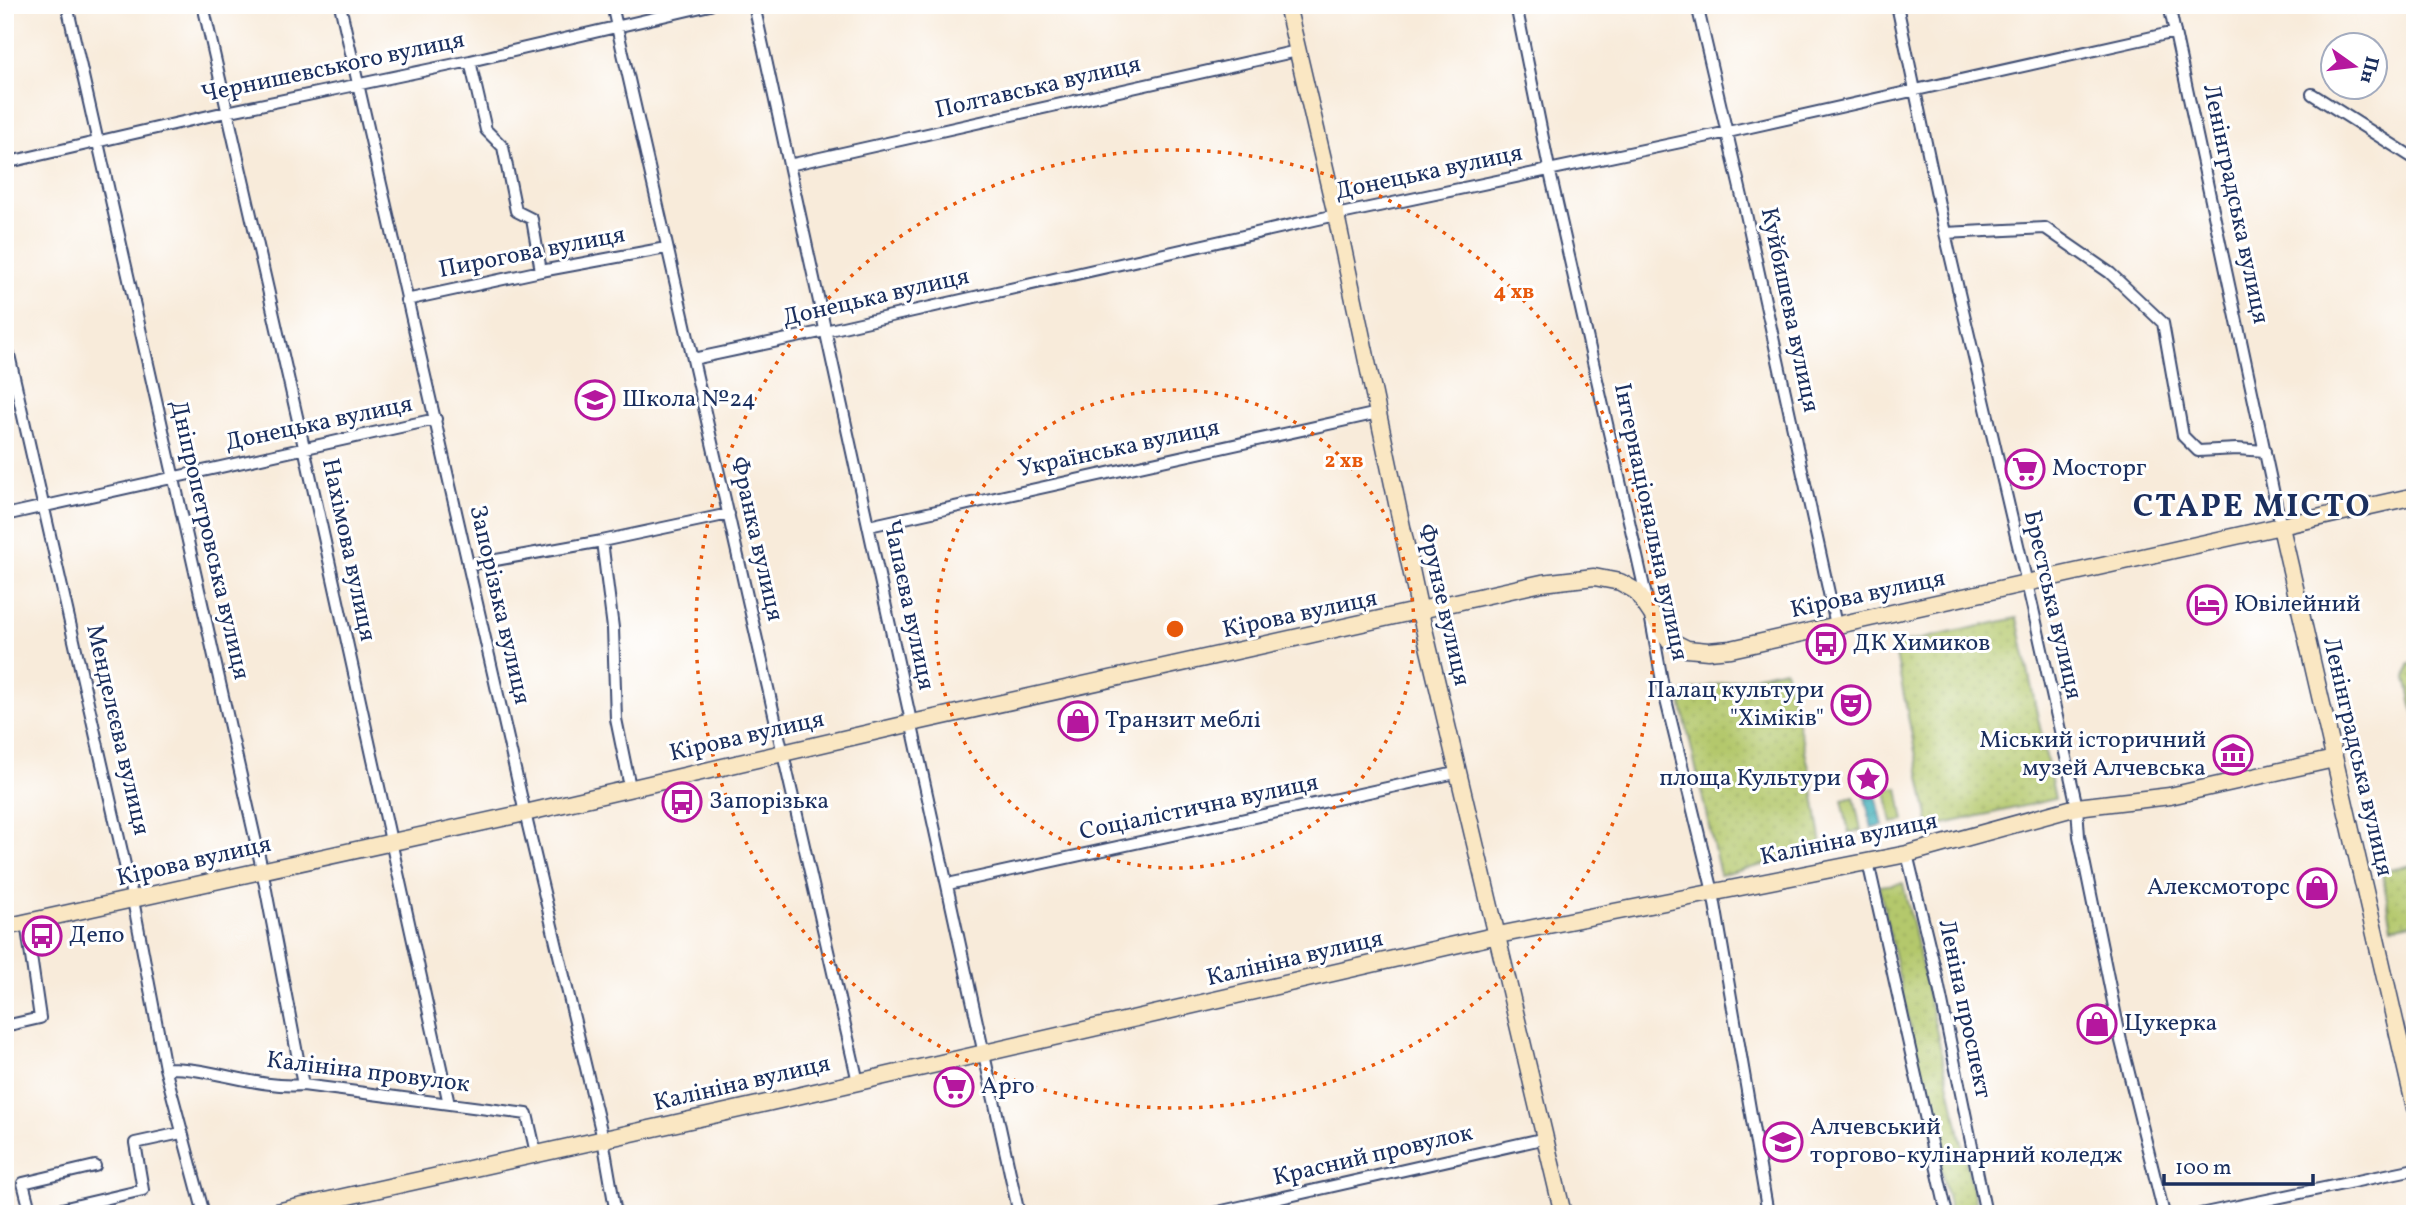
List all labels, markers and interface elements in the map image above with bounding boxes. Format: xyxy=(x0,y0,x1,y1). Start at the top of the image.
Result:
street label: Чернишевського вулиця xyxy=(198,23,468,113)
north arrow xyxy=(2318,32,2388,102)
street label: Полтавська вулиця xyxy=(932,48,1144,128)
text: Пн xyxy=(2353,53,2384,86)
street label: Ленінградська вулиця xyxy=(2193,81,2277,327)
street label: Донецька вулиця xyxy=(1332,137,1526,209)
street label: Куйбишева вулиця xyxy=(1751,205,1827,415)
street label: Пирогова вулиця xyxy=(436,218,628,288)
street label: Донецька вулиця xyxy=(779,260,973,336)
text: 4 хв xyxy=(1494,278,1534,307)
school or university icon: Школа №24 xyxy=(574,379,616,421)
street label: Інтернаціональна вулиця xyxy=(1604,380,1696,664)
place label: Школа №24 xyxy=(622,383,756,417)
street label: Донецька вулиця xyxy=(222,388,416,460)
street label: Дніпропетровська вулиця xyxy=(160,397,258,683)
street label: Українська вулиця xyxy=(1015,411,1223,487)
text: 2 хв xyxy=(1324,447,1364,476)
supermarket icon: Мосторг xyxy=(2004,448,2046,490)
place label: Мосторг xyxy=(2052,452,2147,486)
street label: Франка вулиця xyxy=(721,453,791,625)
street label: Нахімова вулиця xyxy=(312,455,384,645)
district label: СТАРЕ МІСТО xyxy=(2133,486,2371,530)
street label: Запорізька вулиця xyxy=(460,502,538,708)
street label: Брестська вулиця xyxy=(2014,507,2090,703)
street label: Чапаєва вулиця xyxy=(873,517,943,693)
street label: Фрунзе вулиця xyxy=(1408,521,1478,689)
street label: Кірова вулиця xyxy=(1787,562,1949,628)
street label: Кірова вулиця xyxy=(1219,582,1381,648)
hotel icon: Ювілейний xyxy=(2186,584,2228,626)
place label: Ювілейний xyxy=(2234,588,2361,622)
centre of rings xyxy=(1163,617,1187,641)
street label: Менделєєва вулиця xyxy=(76,621,158,839)
bus stop icon: ДК Химиков xyxy=(1805,623,1847,665)
place label: ДК Химиков xyxy=(1853,627,1991,661)
street label: Ленінградська вулиця xyxy=(2313,634,2401,880)
place label: Палац культури "Хіміків" xyxy=(1647,674,1824,736)
theatre icon: Палац культури "Хіміків" xyxy=(1830,684,1872,726)
shop icon: Транзит меблі xyxy=(1057,700,1099,742)
street label: Кірова вулиця xyxy=(666,703,828,771)
place label: Транзит меблі xyxy=(1105,704,1261,738)
place label: Міський історичний музей Алчевська xyxy=(1979,724,2206,786)
museum icon: Міський історичний музей Алчевська xyxy=(2212,734,2254,776)
place icon: площа Культури xyxy=(1847,758,1889,800)
place label: площа Культури xyxy=(1659,762,1841,796)
street label: Соціалістична вулиця xyxy=(1077,766,1321,850)
bus stop icon: Запорізька xyxy=(661,781,703,823)
place label: Запорізька xyxy=(709,785,829,819)
street label: Калініна вулиця xyxy=(1757,805,1941,875)
street label: Кірова вулиця xyxy=(113,828,275,896)
shop icon: Алексмоторс xyxy=(2296,867,2338,909)
place label: Алексмоторс xyxy=(2147,871,2290,905)
bus stop icon: Депо xyxy=(21,915,63,957)
street label: Леніна проспект xyxy=(1928,916,2000,1102)
place label: Депо xyxy=(69,919,125,953)
street label: Калініна вулиця xyxy=(1203,922,1387,996)
shop icon: Цукерка xyxy=(2076,1003,2118,1045)
place label: Цукерка xyxy=(2124,1007,2218,1041)
street label: Калініна провулок xyxy=(264,1044,472,1102)
street label: Калініна вулиця xyxy=(650,1047,834,1121)
supermarket icon: Арго xyxy=(933,1066,975,1108)
place label: Арго xyxy=(981,1070,1035,1104)
place label: Алчевський торгово-кулінарний коледж xyxy=(1810,1111,2123,1173)
street label: Красний провулок xyxy=(1270,1116,1476,1196)
school or university icon: Алчевський торгово-кулінарний коледж xyxy=(1762,1121,1804,1163)
scale bar xyxy=(2164,1142,2313,1186)
text: 100 m xyxy=(2175,1154,2232,1183)

